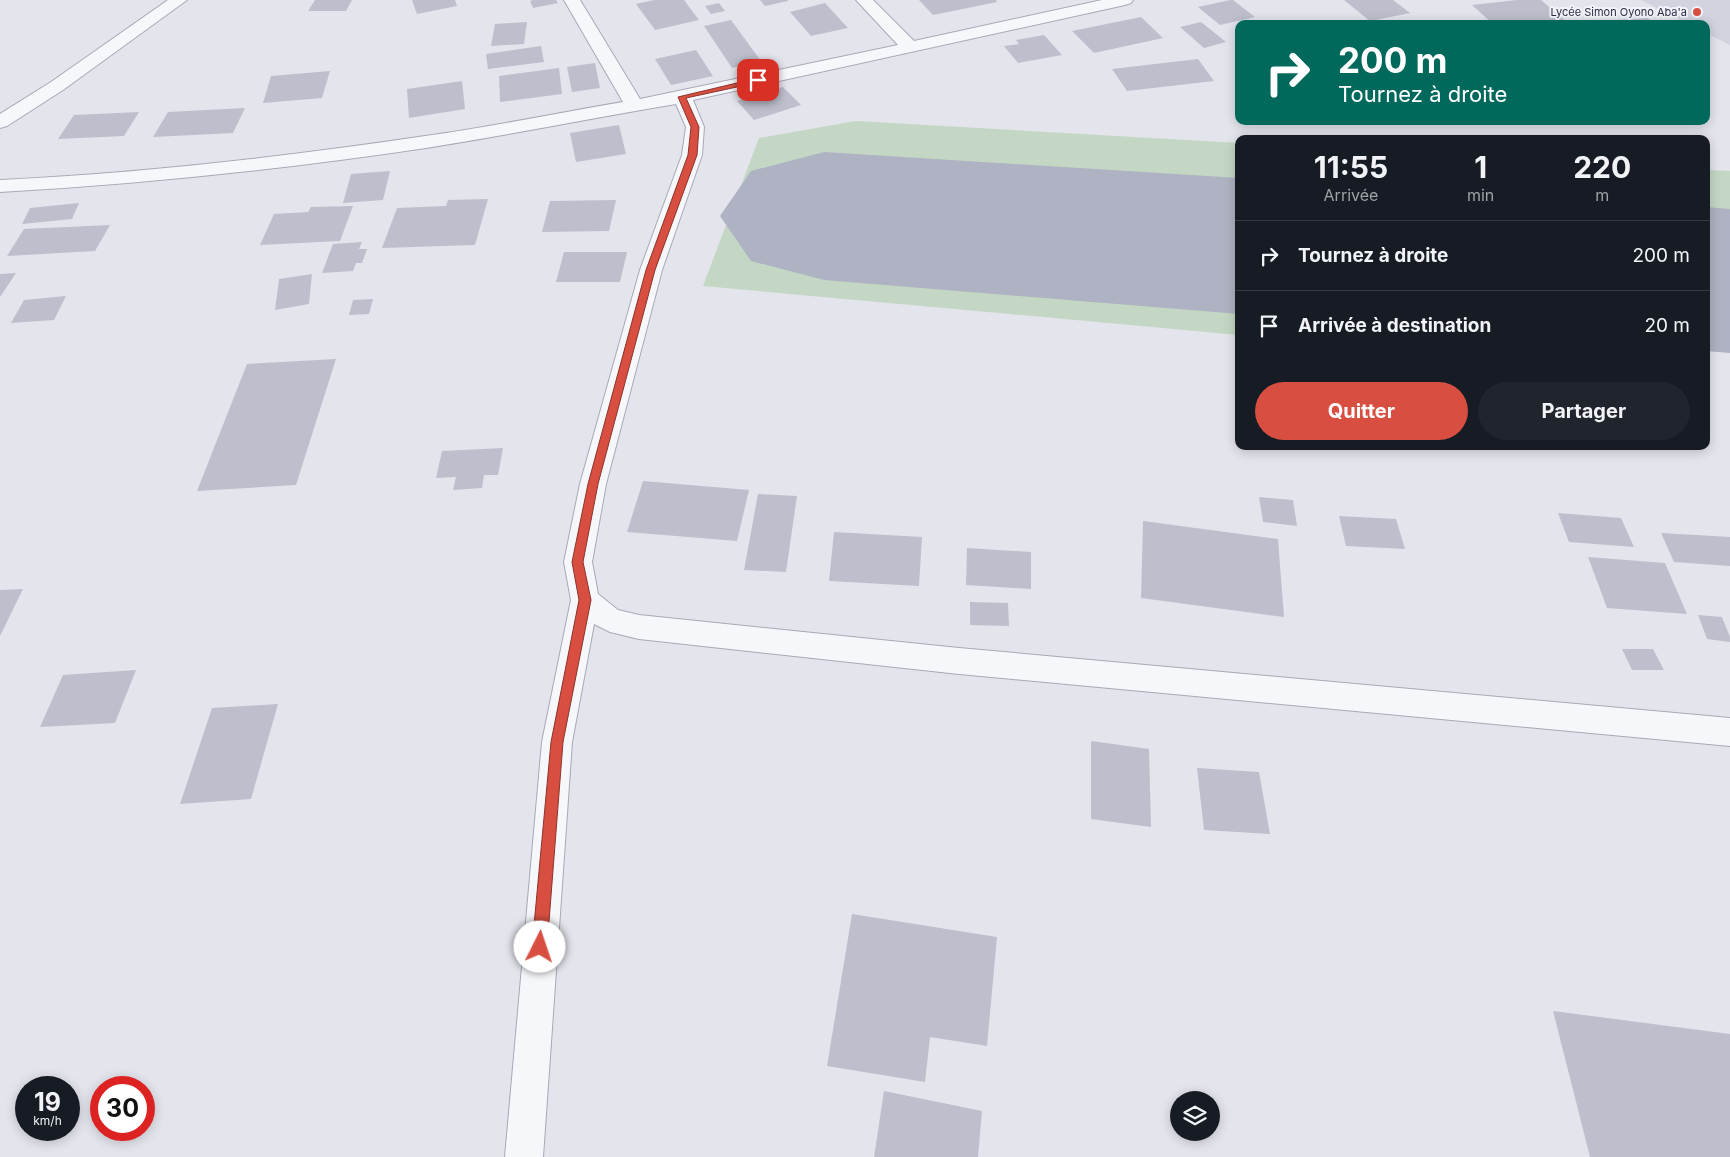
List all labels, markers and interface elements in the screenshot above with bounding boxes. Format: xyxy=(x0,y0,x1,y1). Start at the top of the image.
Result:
place label: Lycée Simon Oyono Aba'a xyxy=(1551,5,1687,19)
marker: Lycée Simon Oyono Aba'a xyxy=(1691,6,1703,18)
text: 200 m xyxy=(1338,39,1447,81)
icon: right xyxy=(1255,40,1320,105)
pin xyxy=(737,59,779,101)
icon: arrive xyxy=(744,66,772,94)
text: Tournez à droite xyxy=(1338,81,1507,107)
text: 11:55 xyxy=(1314,149,1388,185)
text: 1 xyxy=(1474,149,1487,185)
text: 220 xyxy=(1573,149,1631,185)
text: Arrivée xyxy=(1324,185,1378,205)
text: min xyxy=(1467,185,1494,205)
text: m xyxy=(1595,185,1609,205)
icon: right xyxy=(1255,242,1283,270)
text: Tournez à droite xyxy=(1298,244,1448,267)
text: 200 m xyxy=(1632,244,1690,267)
icon: arrive xyxy=(1255,312,1283,340)
text: Arrivée à destination xyxy=(1298,314,1491,337)
text: 20 m xyxy=(1644,314,1690,337)
button: Quitter xyxy=(1255,382,1468,440)
button: Partager xyxy=(1478,382,1690,440)
position arrow xyxy=(513,920,565,972)
speed limit sign: 30 xyxy=(90,1076,155,1141)
text: 19 xyxy=(34,1087,61,1117)
map controls xyxy=(1170,1091,1220,1141)
button: layers xyxy=(1170,1091,1220,1141)
text: km/h xyxy=(33,1113,62,1128)

